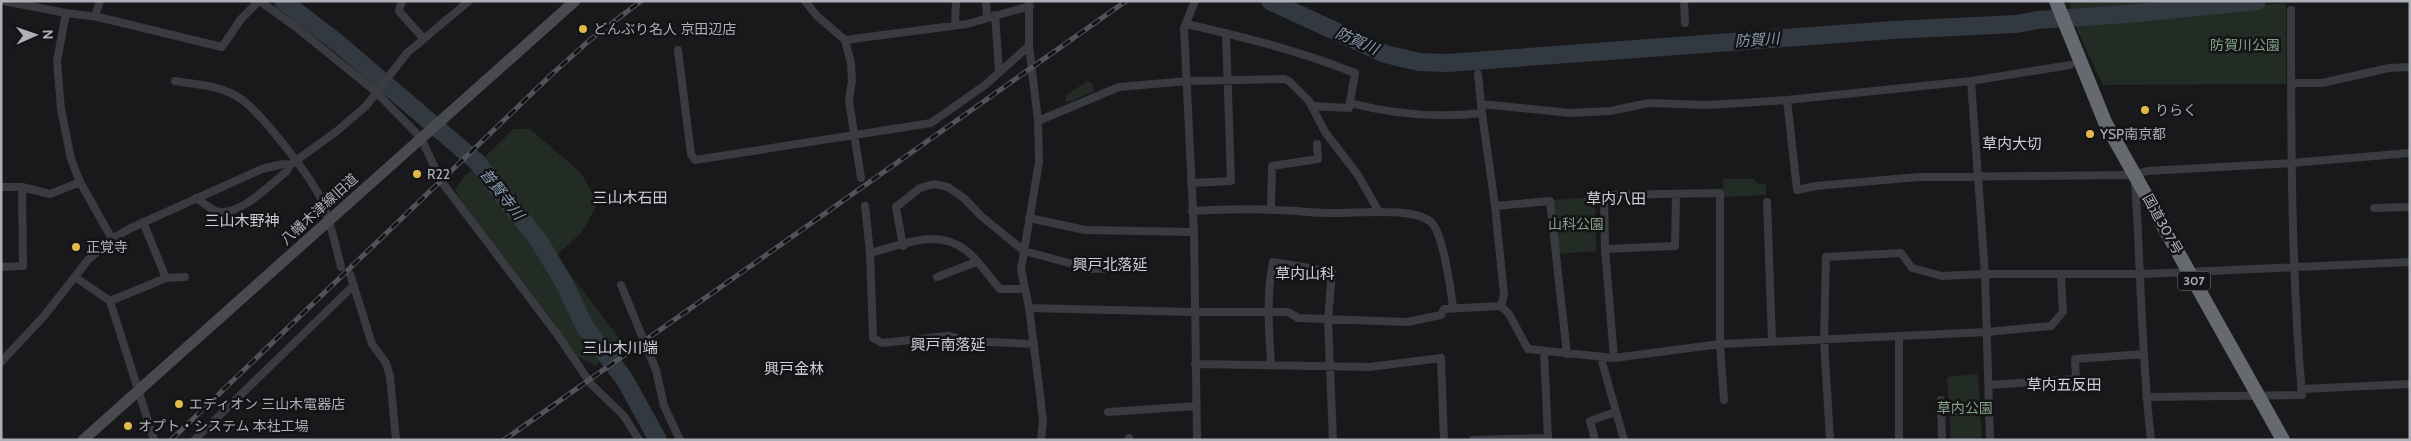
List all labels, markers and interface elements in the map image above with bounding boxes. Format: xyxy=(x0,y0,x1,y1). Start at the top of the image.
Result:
north arrow xyxy=(10,10,60,60)
place label: どんぶり名人 京田辺店 xyxy=(593,20,736,38)
marker: どんぶり名人 京田辺店 xyxy=(577,23,589,35)
water label: 防賀川 xyxy=(1333,24,1383,59)
text: N xyxy=(39,29,57,40)
water label: 防賀川 xyxy=(1734,29,1782,51)
park label: 防賀川公園 xyxy=(2210,36,2280,54)
place label: りらく xyxy=(2155,101,2197,119)
marker: りらく xyxy=(2139,104,2151,116)
place label: YSP南京都 xyxy=(2099,125,2166,143)
marker: YSP南京都 xyxy=(2084,128,2096,140)
district label: 草内大切 xyxy=(1982,135,2042,153)
place label: R22 xyxy=(427,165,450,183)
water label: 普賢寺川 xyxy=(476,165,529,225)
marker: R22 xyxy=(411,168,423,180)
street label: 八幡木津線旧道 xyxy=(277,170,361,248)
district label: 三山木石田 xyxy=(592,189,668,207)
district label: 草内八田 xyxy=(1586,190,1646,208)
street label: 国道307号 xyxy=(2139,191,2187,257)
district label: 三山木野神 xyxy=(204,212,280,230)
park label: 山科公園 xyxy=(1548,215,1604,233)
place label: 正覚寺 xyxy=(86,238,128,256)
marker: 正覚寺 xyxy=(70,241,82,253)
district label: 興戸北落延 xyxy=(1072,256,1148,274)
district label: 草内山科 xyxy=(1275,265,1335,283)
road number: 307 xyxy=(2178,272,2210,290)
district label: 興戸南落延 xyxy=(910,336,986,354)
district label: 三山木川端 xyxy=(582,339,658,357)
district label: 興戸金林 xyxy=(764,360,824,378)
district label: 草内五反田 xyxy=(2026,376,2102,394)
place label: エディオン 三山木電器店 xyxy=(189,395,345,413)
marker: エディオン 三山木電器店 xyxy=(173,398,185,410)
park label: 草内公園 xyxy=(1937,399,1993,417)
place label: オプト・システム 本社工場 xyxy=(138,417,309,435)
marker: オプト・システム 本社工場 xyxy=(122,420,134,432)

